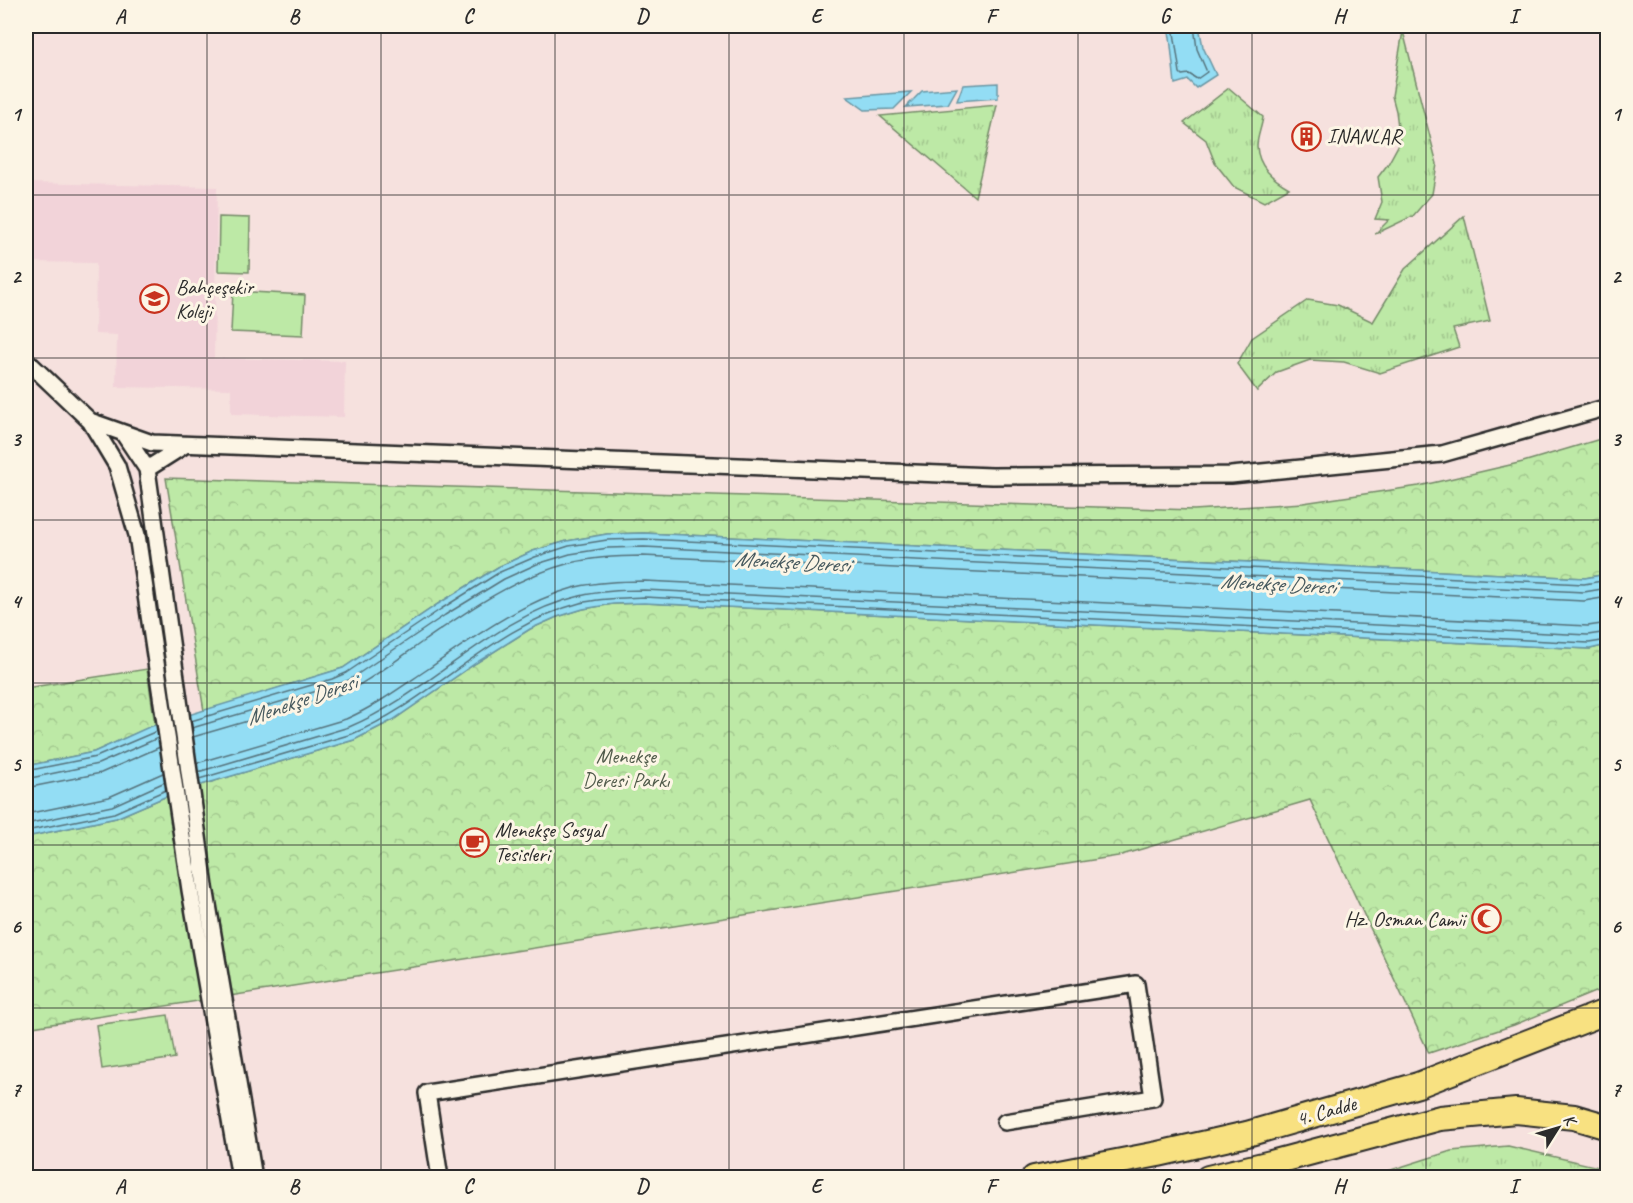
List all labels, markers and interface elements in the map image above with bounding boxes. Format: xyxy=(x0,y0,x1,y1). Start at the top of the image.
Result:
text: A xyxy=(115,4,127,29)
text: B xyxy=(289,4,301,29)
text: C xyxy=(463,4,475,29)
text: D xyxy=(636,4,650,29)
text: E xyxy=(811,4,825,29)
text: F xyxy=(986,4,1000,29)
text: G xyxy=(1160,4,1173,29)
text: H xyxy=(1333,4,1348,29)
text: I xyxy=(1509,4,1522,29)
text: 1 xyxy=(12,102,23,127)
text: 1 xyxy=(1612,102,1623,127)
building icon: INANLAR xyxy=(1290,120,1322,152)
place label: INANLAR xyxy=(1327,123,1404,149)
text: 2 xyxy=(12,264,23,289)
text: 2 xyxy=(1612,264,1623,289)
place label: Bahçeşekir Koleji xyxy=(176,274,255,324)
school or university icon: Bahçeşekir Koleji xyxy=(139,283,171,315)
text: 3 xyxy=(12,427,23,452)
text: 3 xyxy=(1612,427,1623,452)
water label: Menekşe Deresi xyxy=(734,545,856,579)
water label: Menekşe Deresi xyxy=(1220,567,1342,601)
text: 4 xyxy=(12,589,24,614)
text: 4 xyxy=(1612,589,1624,614)
water label: Menekşe Deresi xyxy=(243,666,366,732)
park label: Menekşe Deresi Parkı xyxy=(583,743,671,793)
text: 5 xyxy=(12,752,23,777)
text: 5 xyxy=(1612,752,1623,777)
place label: Menekşe Sosyal Tesisleri xyxy=(495,817,608,867)
cafe icon: Menekşe Sosyal Tesisleri xyxy=(458,826,490,858)
mosque icon: Hz. Osman Camii xyxy=(1470,903,1502,935)
place label: Hz. Osman Camii xyxy=(1345,906,1468,932)
text: 6 xyxy=(11,914,22,939)
text: 6 xyxy=(1611,914,1622,939)
text: 7 xyxy=(12,1077,23,1102)
text: 7 xyxy=(1612,1077,1623,1102)
street label: 4. Cadde xyxy=(1293,1090,1360,1132)
north arrow xyxy=(1528,1098,1588,1158)
text: K xyxy=(1559,1110,1582,1132)
text: A xyxy=(115,1174,127,1199)
text: B xyxy=(289,1174,301,1199)
text: C xyxy=(463,1174,475,1199)
text: D xyxy=(636,1174,650,1199)
text: E xyxy=(811,1174,825,1199)
text: F xyxy=(986,1174,1000,1199)
text: G xyxy=(1160,1174,1173,1199)
text: H xyxy=(1333,1174,1348,1199)
text: I xyxy=(1509,1174,1522,1199)

